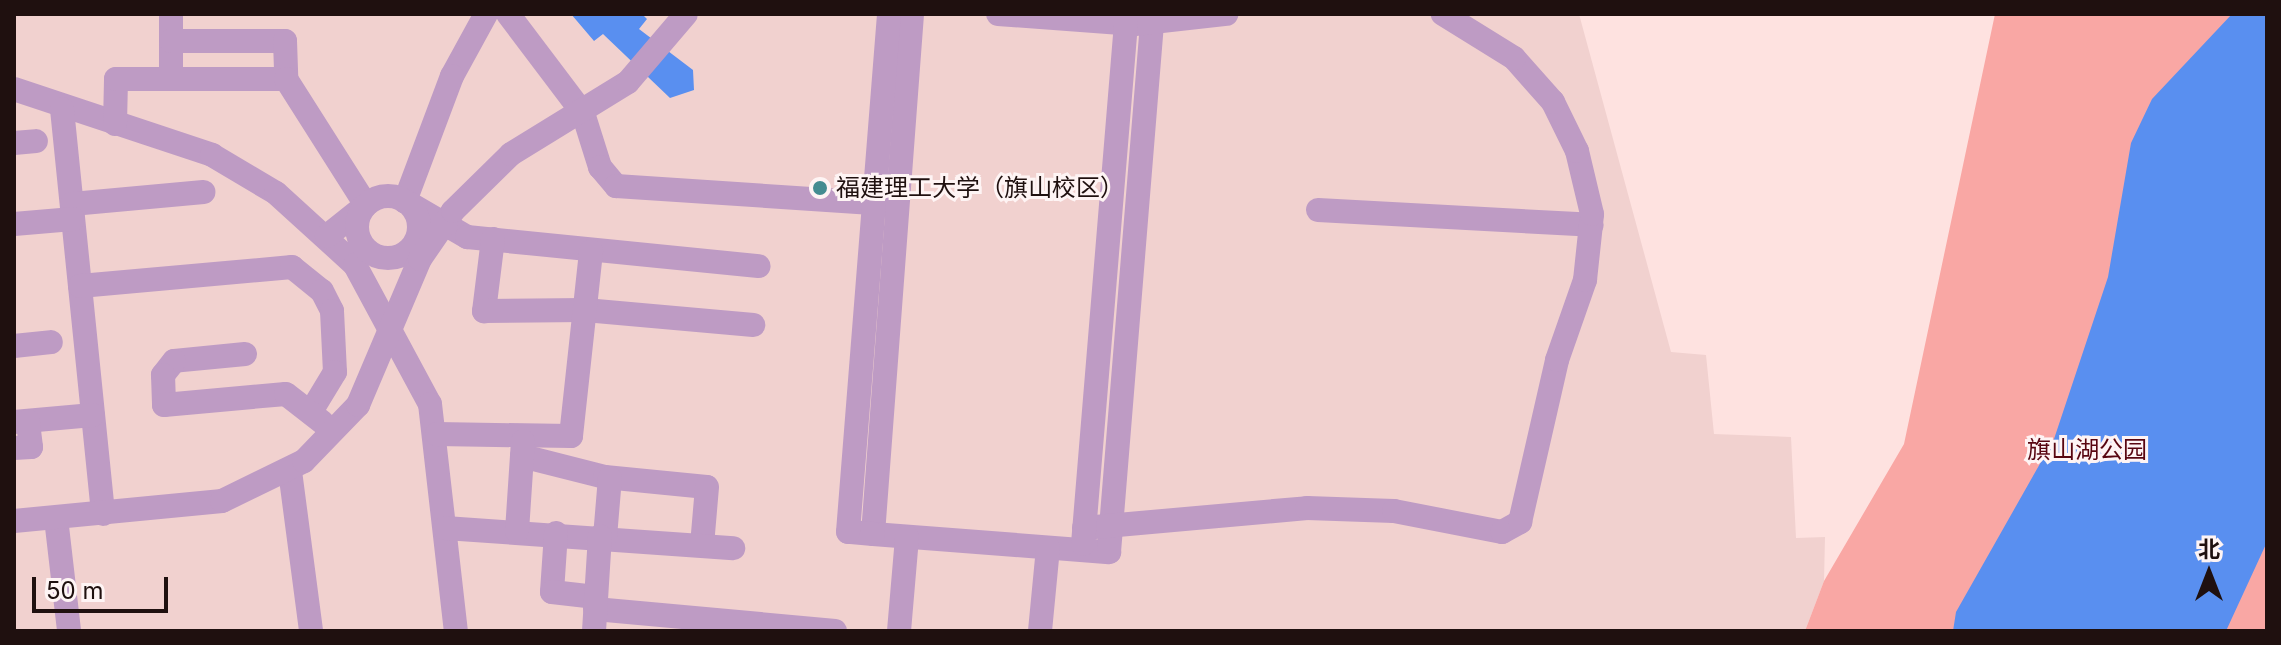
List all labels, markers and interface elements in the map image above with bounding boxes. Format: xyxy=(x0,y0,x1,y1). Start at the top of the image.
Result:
place label: 福建理工大学（旗山校区） xyxy=(836,174,1124,202)
marker: 福建理工大学（旗山校区） xyxy=(811,179,829,197)
park label: 旗山湖公园 xyxy=(2027,436,2147,464)
north arrow xyxy=(2169,533,2249,613)
text: 北 xyxy=(2198,536,2220,562)
scale bar xyxy=(36,561,172,611)
text: 50 m xyxy=(46,576,104,605)

